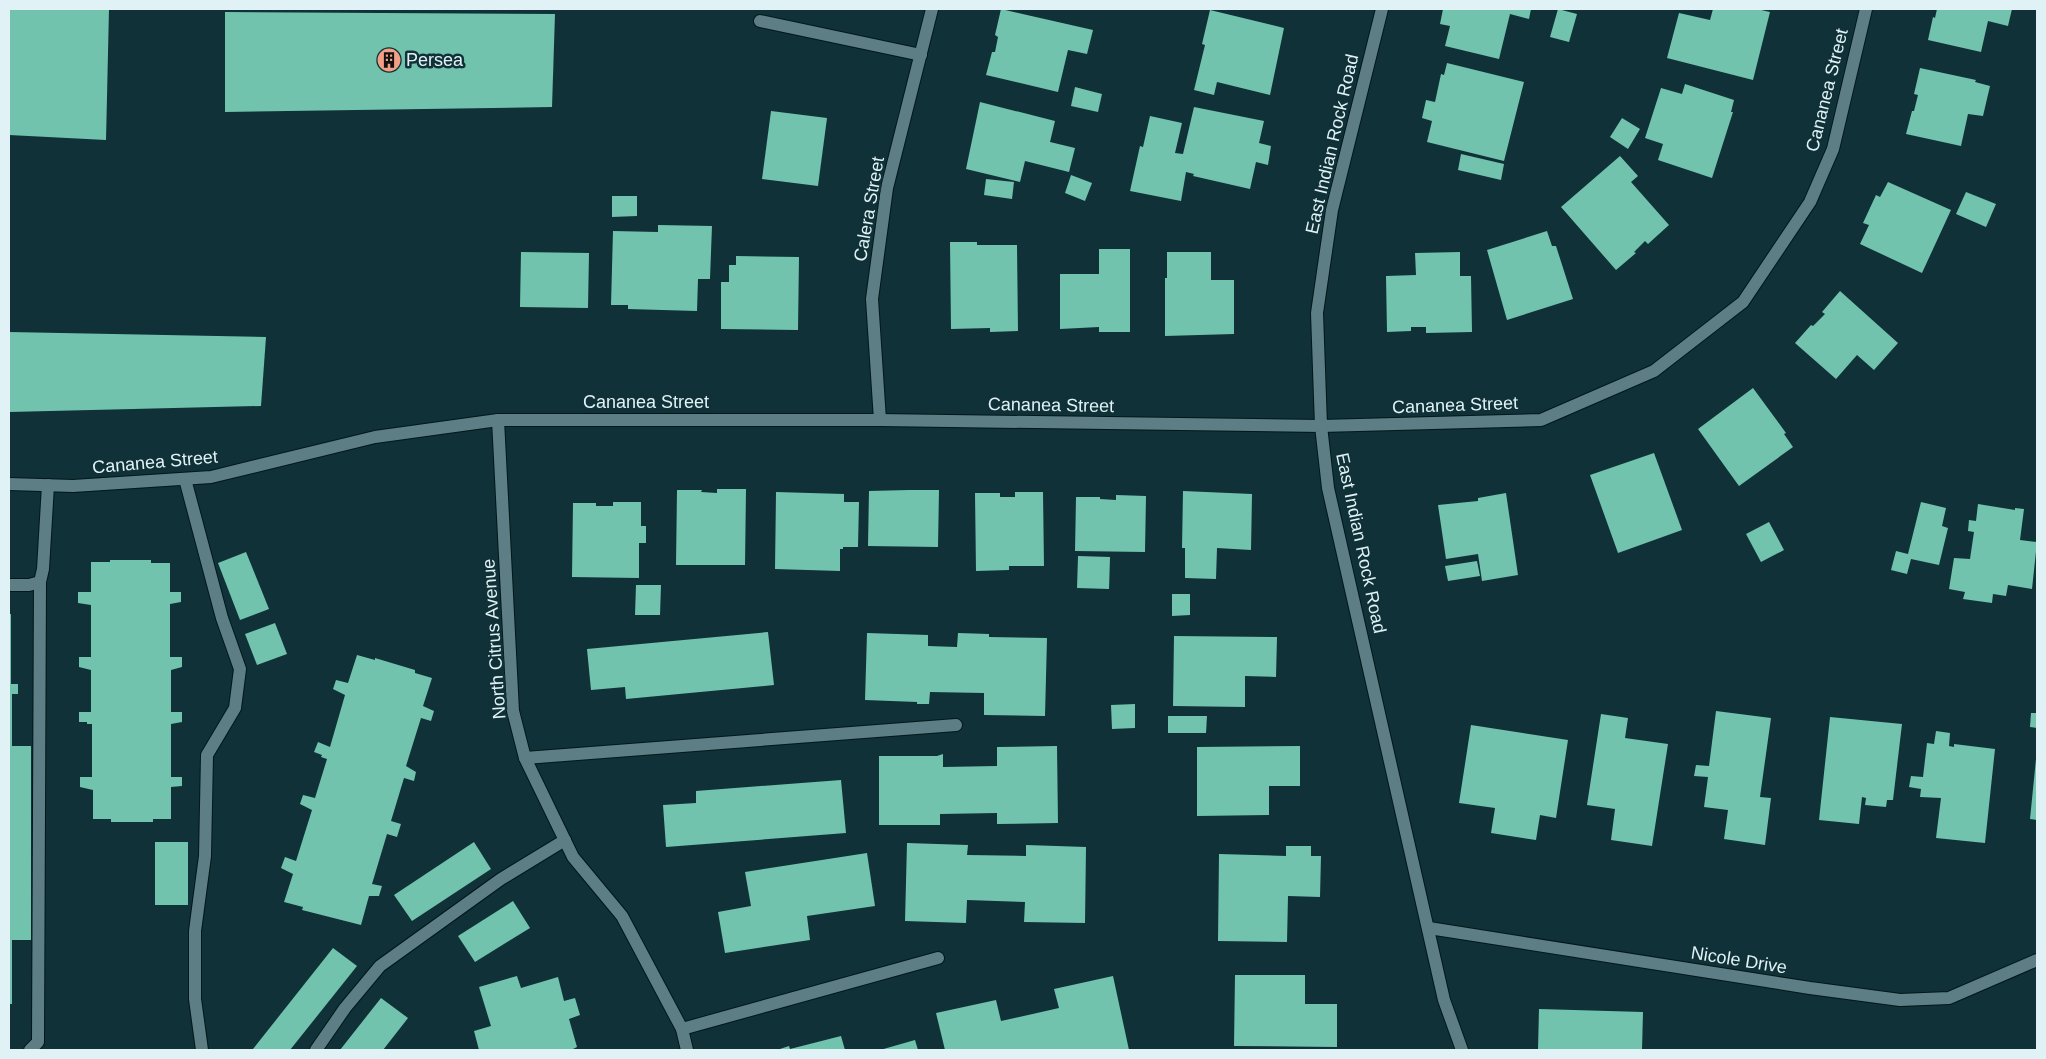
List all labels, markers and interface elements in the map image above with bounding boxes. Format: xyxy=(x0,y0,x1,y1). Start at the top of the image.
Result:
street label: Cananea Street xyxy=(1802,26,1852,154)
building icon: Persea xyxy=(376,47,402,73)
place label: Persea xyxy=(406,50,464,70)
street label: East Indian Rock Road xyxy=(1302,52,1362,236)
street label: Calera Street xyxy=(850,155,888,263)
street label: Cananea Street xyxy=(583,392,709,412)
street label: Cananea Street xyxy=(1392,393,1518,417)
street label: Cananea Street xyxy=(988,394,1114,416)
street label: Cananea Street xyxy=(91,447,219,477)
street label: East Indian Rock Road xyxy=(1332,451,1390,635)
street label: North Citrus Avenue xyxy=(478,558,510,720)
street label: Nicole Drive xyxy=(1690,943,1788,977)

